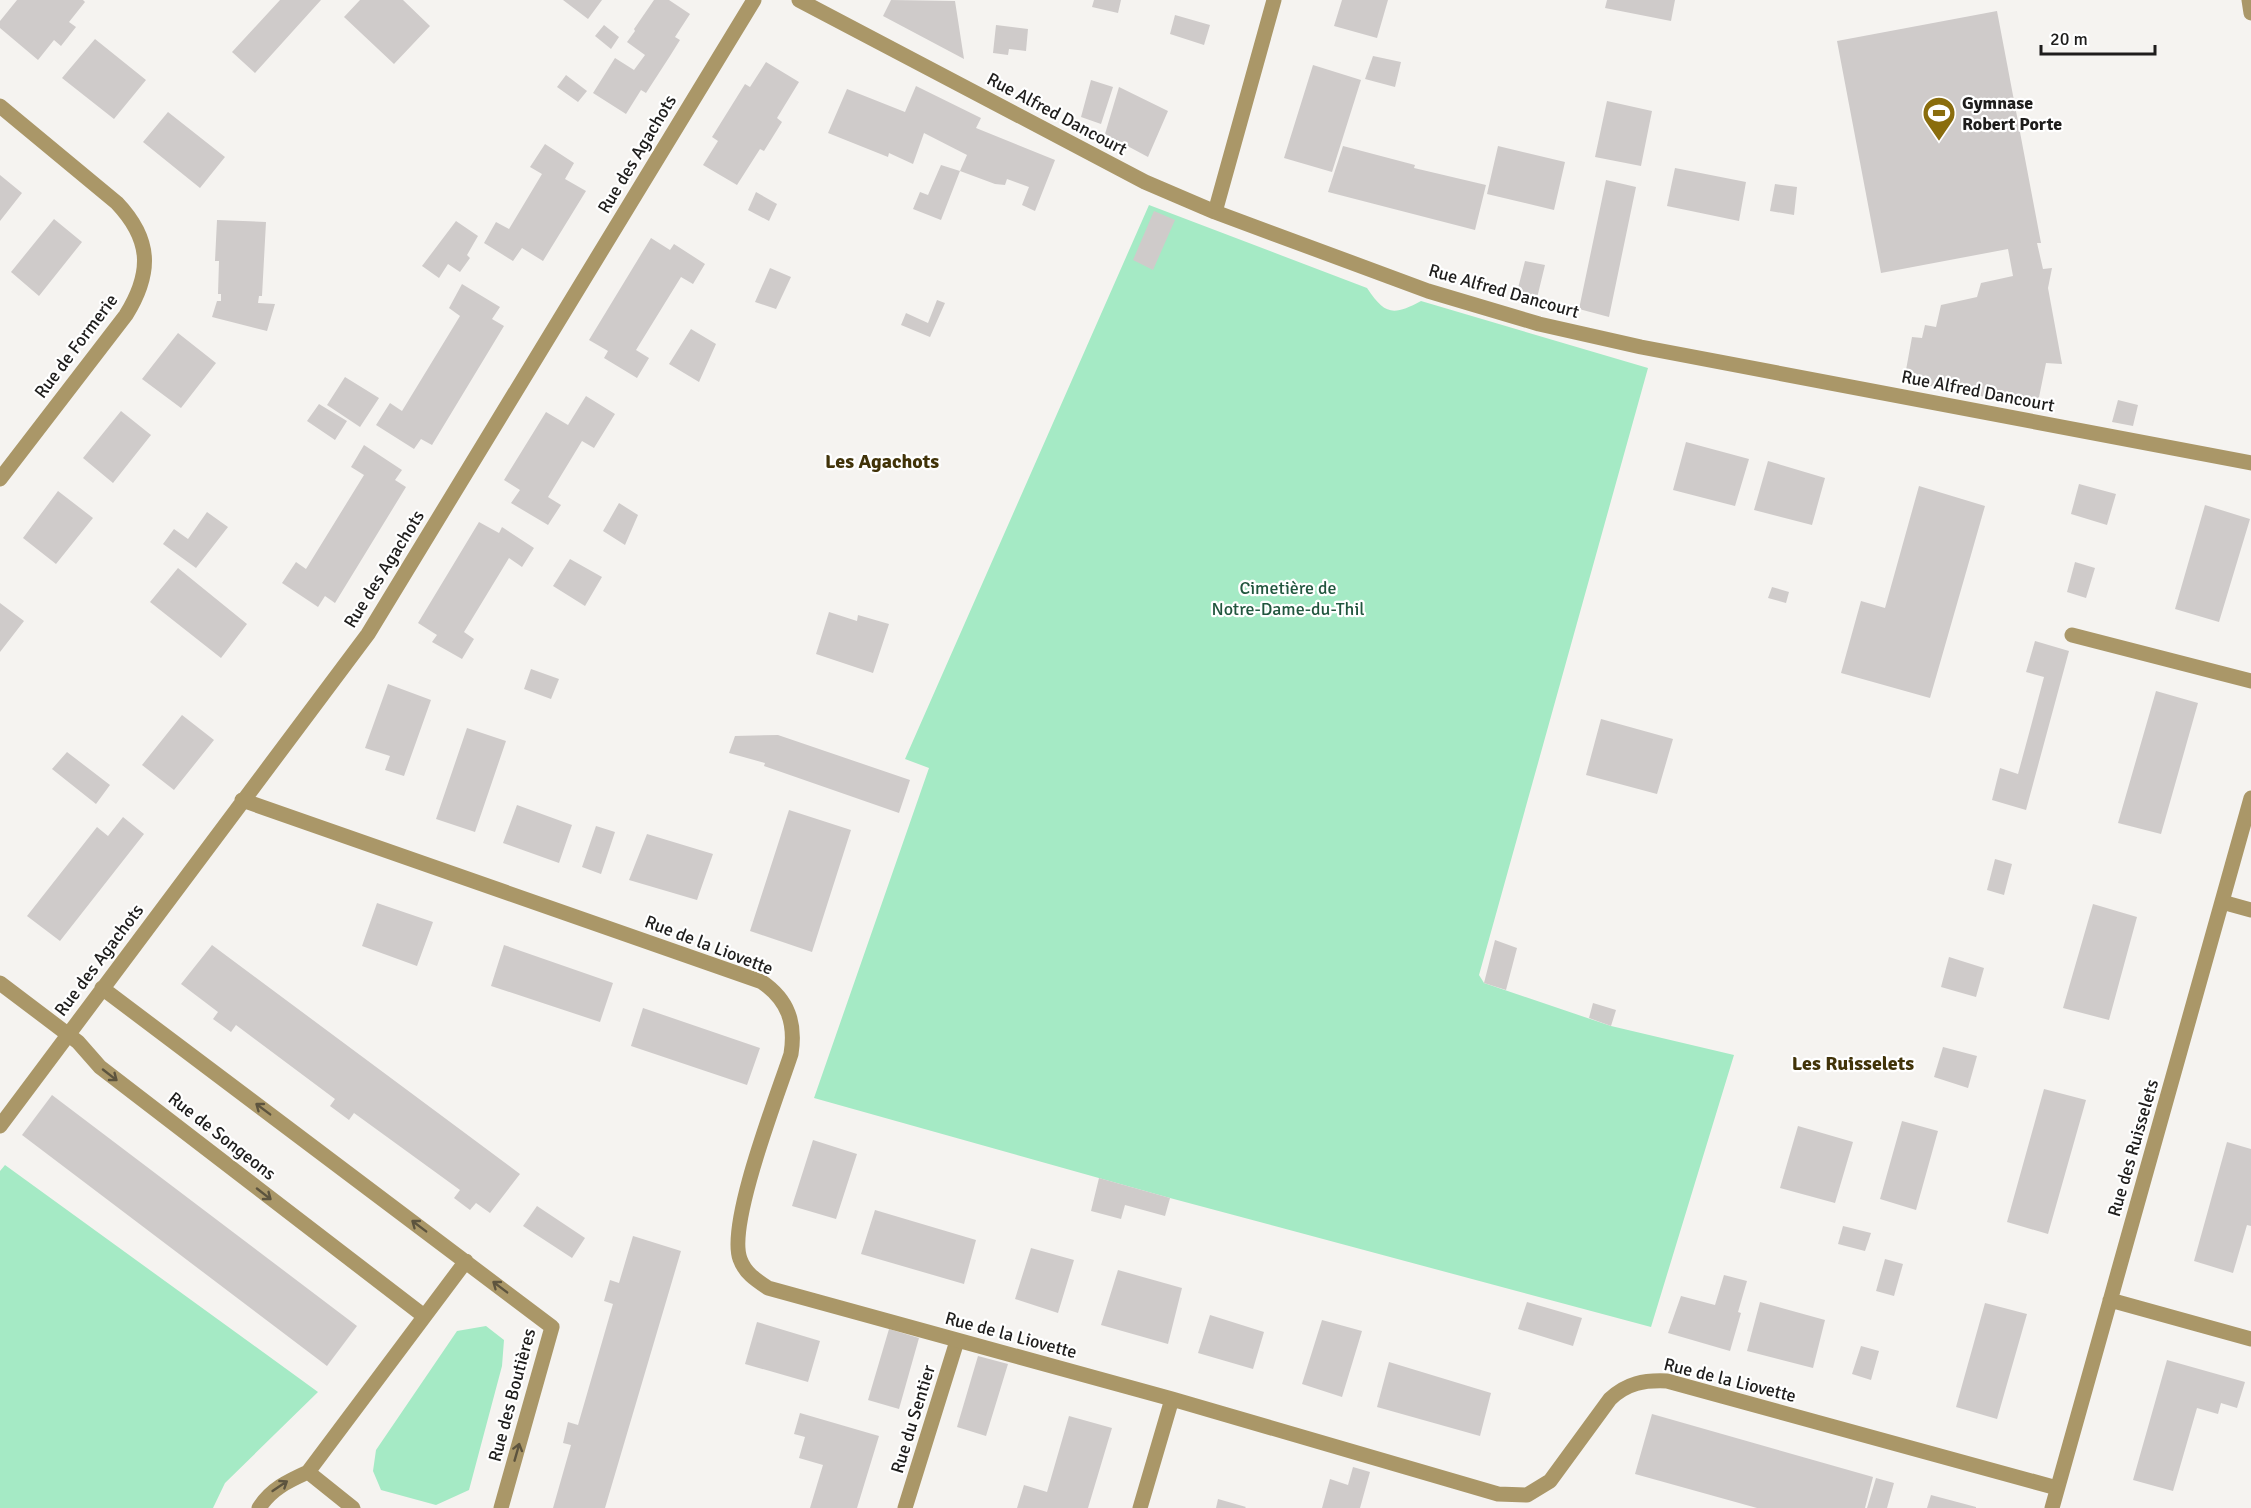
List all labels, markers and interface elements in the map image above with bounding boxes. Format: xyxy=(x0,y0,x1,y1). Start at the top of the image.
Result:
scale bar xyxy=(2041,18,2155,56)
text: 20 m xyxy=(2050,28,2088,50)
street label: Rue Alfred Dancourt xyxy=(983,68,1131,160)
street label: Rue des Agachots xyxy=(593,91,681,217)
place label: Gymnase Robert Porte xyxy=(1962,92,2062,135)
sports icon: Gymnase Robert Porte xyxy=(1921,95,1957,142)
street label: Rue Alfred Dancourt xyxy=(1426,259,1582,323)
street label: Rue de Formerie xyxy=(30,290,122,402)
street label: Rue Alfred Dancourt xyxy=(1900,365,2056,417)
district label: Les Agachots xyxy=(825,449,939,474)
street label: Rue des Agachots xyxy=(339,506,429,632)
park label: Cimetière de Notre-Dame-du-Thil xyxy=(1211,577,1365,620)
street label: Rue des Agachots xyxy=(50,900,148,1020)
street label: Rue de la Liovette xyxy=(642,910,776,980)
district label: Les Ruisselets xyxy=(1792,1051,1914,1076)
one-way arrow xyxy=(101,1068,117,1081)
street label: Rue des Ruisselets xyxy=(2103,1077,2163,1219)
street label: Rue de Songeons xyxy=(164,1087,280,1185)
one-way arrow xyxy=(256,1103,272,1115)
one-way arrow xyxy=(256,1187,272,1200)
one-way arrow xyxy=(412,1220,428,1232)
one-way arrow xyxy=(492,1281,508,1294)
street label: Rue de la Liovette xyxy=(943,1307,1079,1363)
street label: Rue des Boutières xyxy=(484,1326,540,1464)
street label: Rue de la Liovette xyxy=(1662,1353,1798,1407)
street label: Rue du Sentier xyxy=(886,1362,940,1476)
one-way arrow xyxy=(512,1443,523,1462)
one-way arrow xyxy=(272,1480,288,1492)

